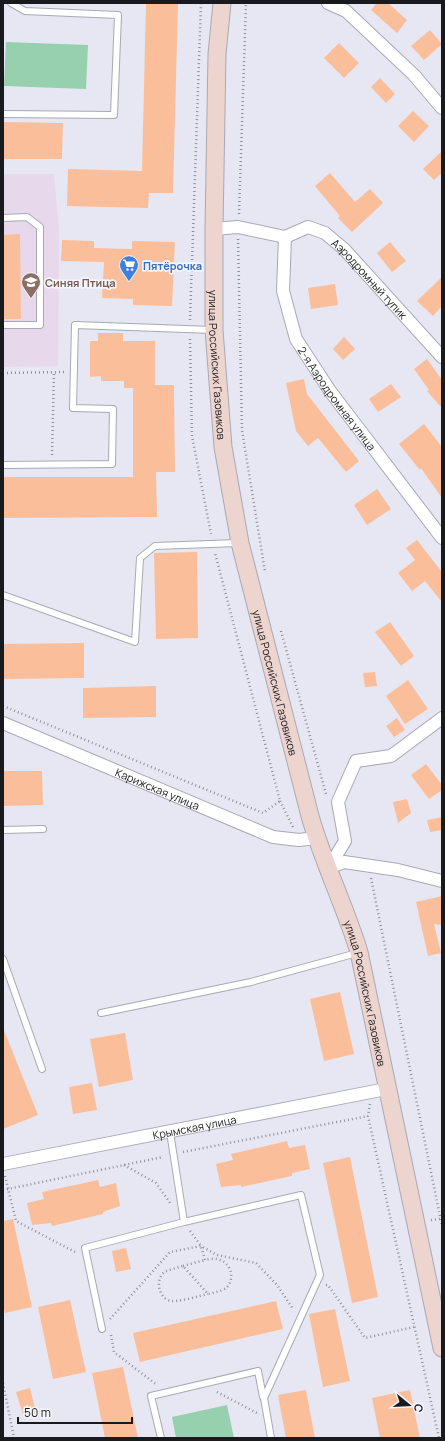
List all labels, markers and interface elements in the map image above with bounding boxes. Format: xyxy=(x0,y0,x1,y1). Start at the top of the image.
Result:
street label: Аэродромный тупик xyxy=(329,235,411,322)
supermarket icon: Пятёрочка xyxy=(118,254,140,282)
place label: Пятёрочка xyxy=(143,258,202,273)
school or university icon: Синяя Птица xyxy=(20,271,42,299)
place label: Синяя Птица xyxy=(45,275,116,290)
street label: улица Российских Газовиков xyxy=(206,290,230,440)
street label: 2-я Аэродромная улица xyxy=(295,343,380,453)
street label: улица Российских Газовиков xyxy=(250,608,302,757)
street label: Карижская улица xyxy=(113,764,202,813)
street label: улица Российских Газовиков xyxy=(341,918,390,1068)
street label: Крымская улица xyxy=(151,1111,238,1142)
north arrow xyxy=(389,1385,429,1425)
scale bar xyxy=(18,1399,132,1425)
text: С xyxy=(411,1402,427,1414)
text: 50 m xyxy=(24,1404,51,1421)

